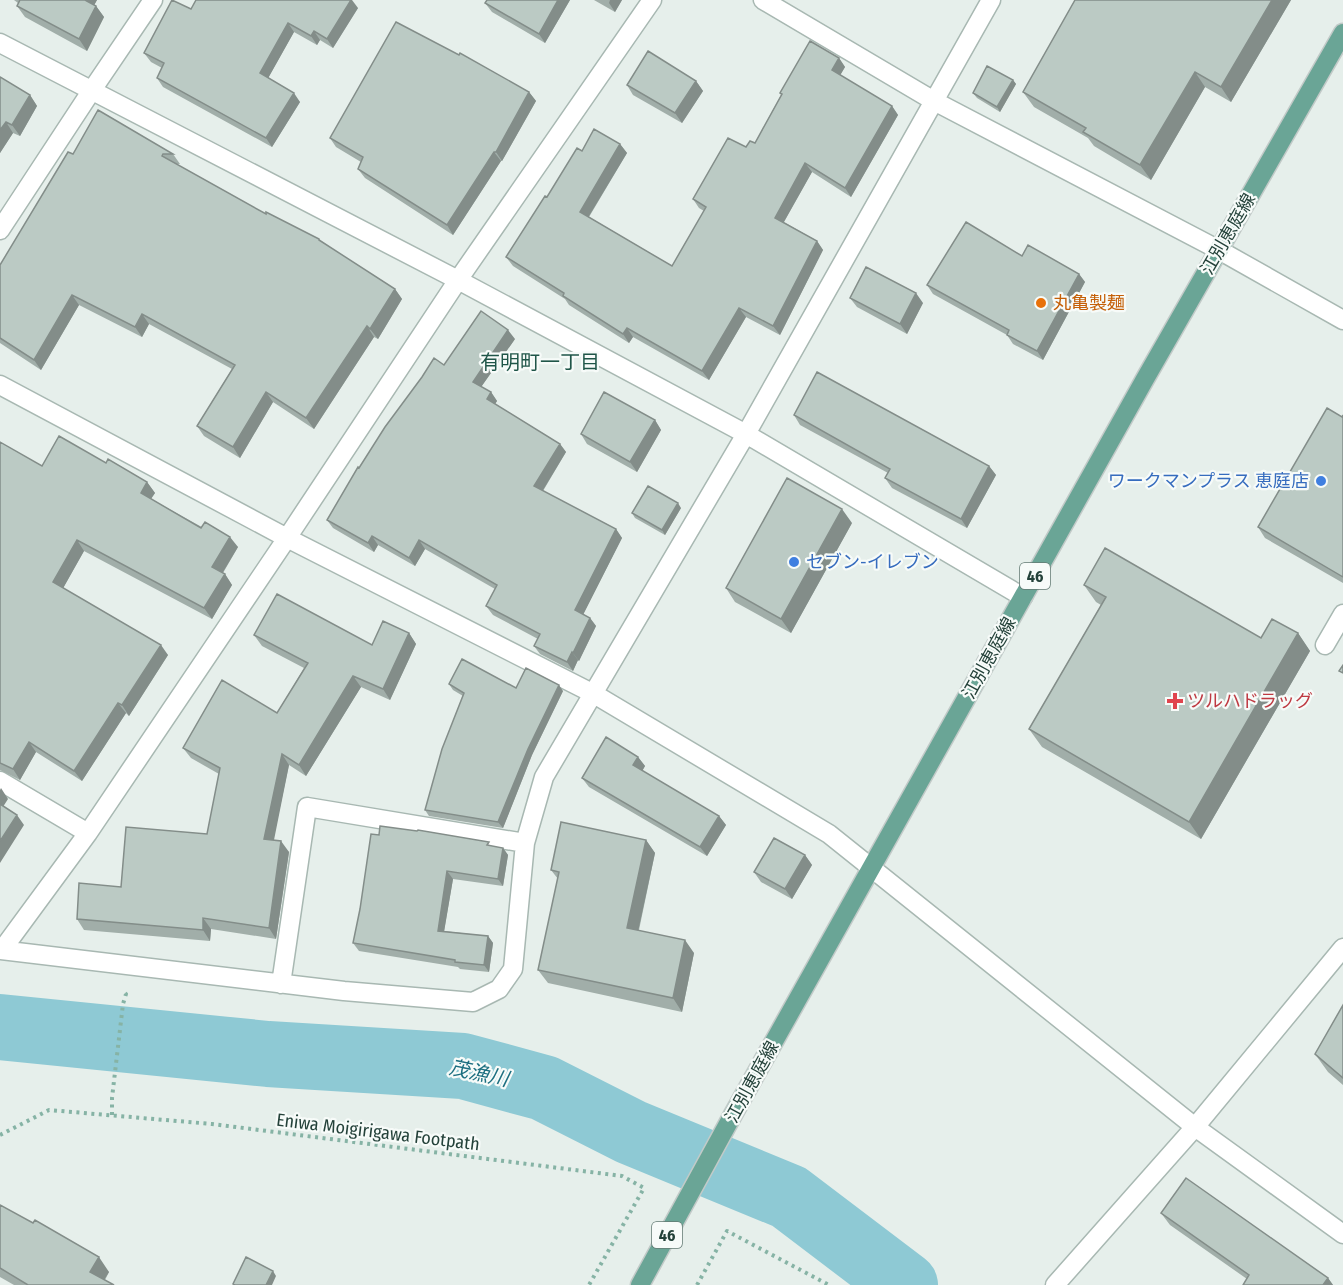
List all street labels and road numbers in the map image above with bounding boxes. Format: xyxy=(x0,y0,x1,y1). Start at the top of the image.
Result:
street label: 江別恵庭線 xyxy=(1196,190,1260,278)
road number: 46 xyxy=(1020,563,1050,589)
street label: 江別恵庭線 xyxy=(958,613,1020,703)
street label: 江別恵庭線 xyxy=(721,1037,783,1127)
street label: Eniwa Moigirigawa Footpath xyxy=(275,1109,481,1155)
road number: 46 xyxy=(652,1222,682,1248)

